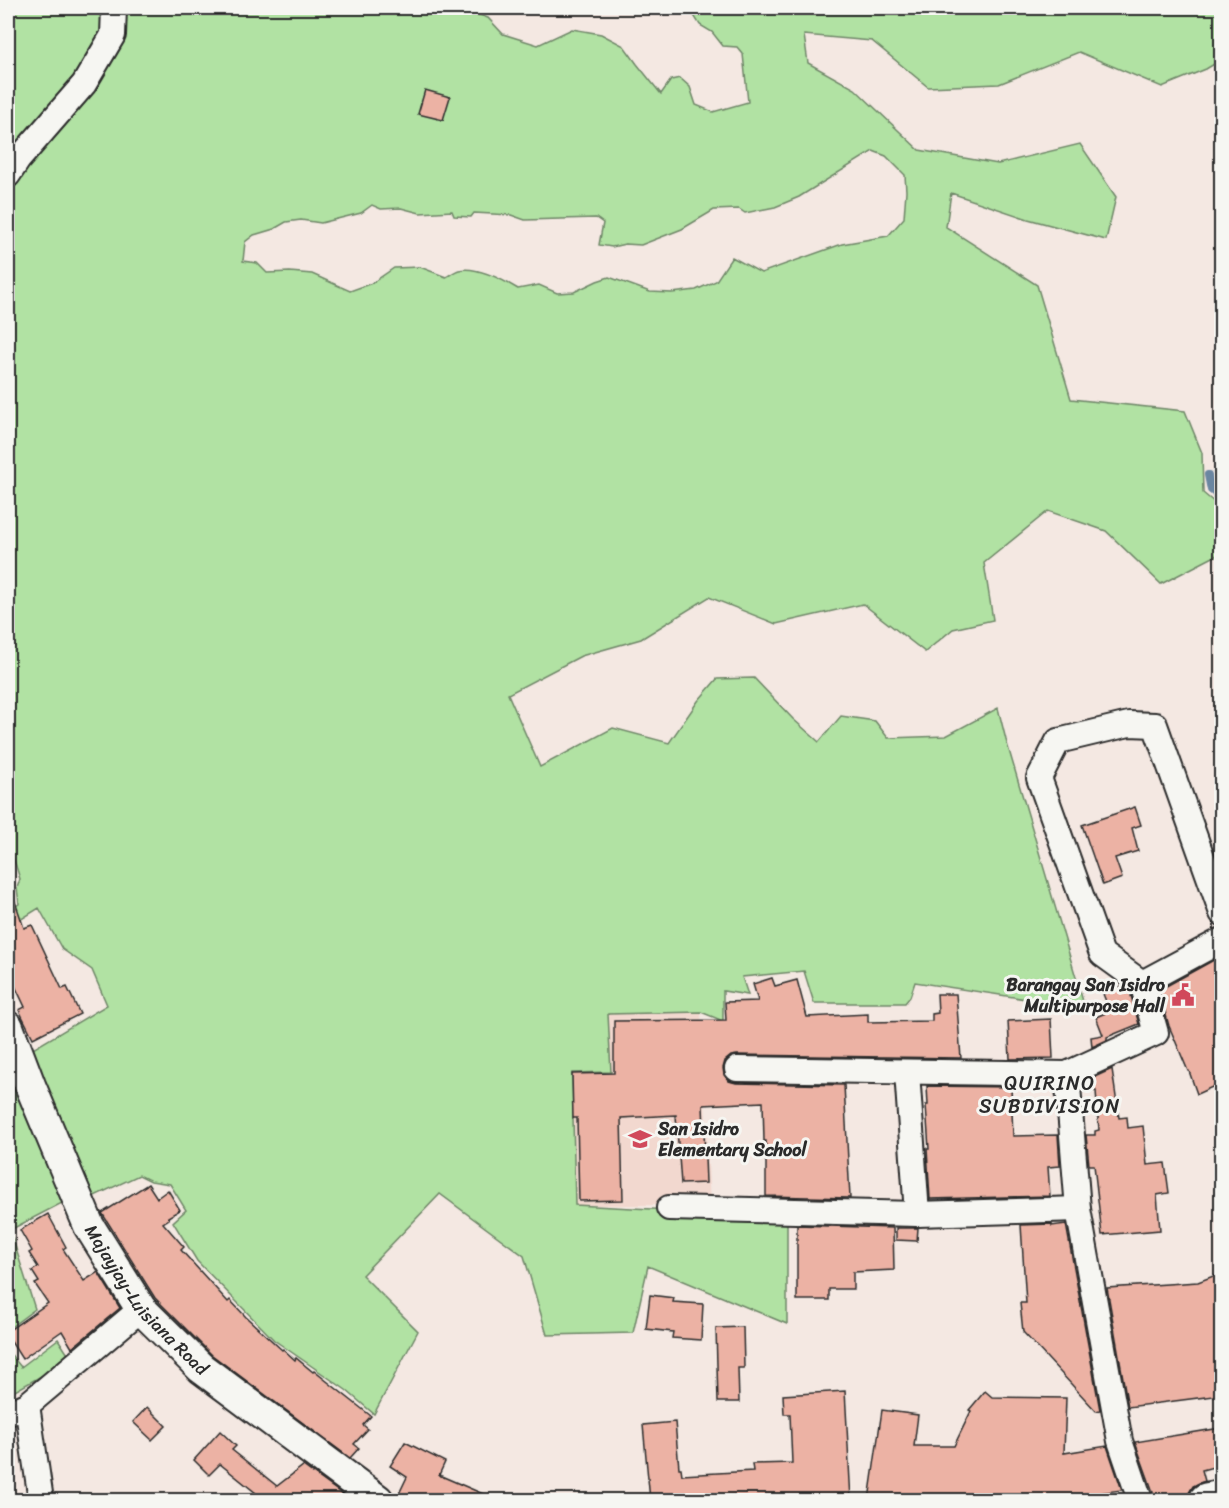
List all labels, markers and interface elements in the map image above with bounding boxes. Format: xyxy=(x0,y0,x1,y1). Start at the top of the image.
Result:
place label: Barangay San Isidro Multipurpose Hall xyxy=(1006,969,1166,1022)
public building icon: Barangay San Isidro Multipurpose Hall xyxy=(1170,982,1196,1008)
district label: QUIRINO SUBDIVISION xyxy=(979,1066,1121,1124)
place label: San Isidro Elementary School xyxy=(657,1113,807,1166)
school or university icon: San Isidro Elementary School xyxy=(627,1126,653,1152)
street label: Majayjay-Luisiana Road xyxy=(76,1218,216,1385)

